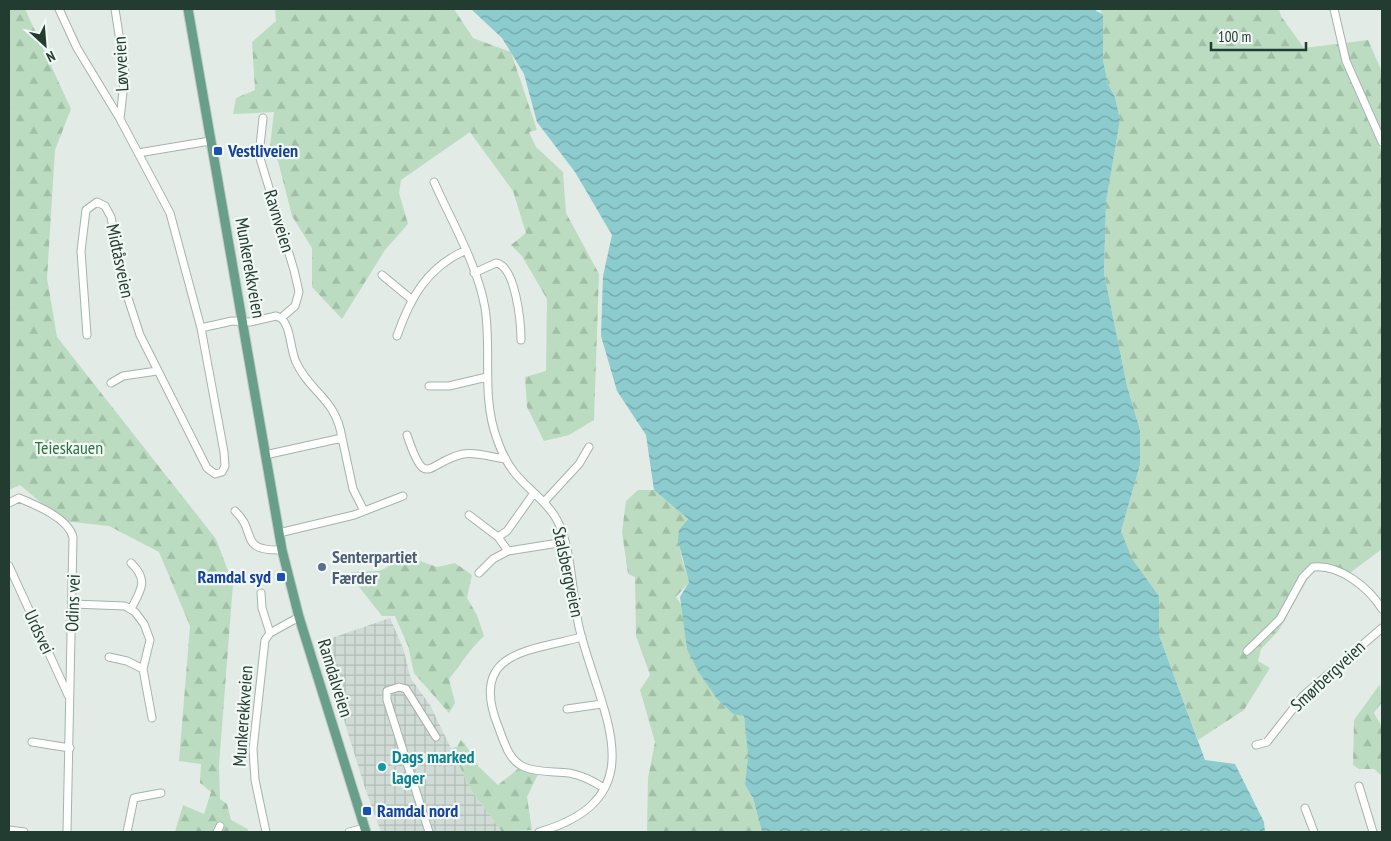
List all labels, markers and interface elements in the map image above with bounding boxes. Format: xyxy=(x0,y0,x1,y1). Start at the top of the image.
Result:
north arrow xyxy=(20,20,70,70)
scale bar xyxy=(1211,20,1306,52)
text: 100 m xyxy=(1218,27,1251,46)
street label: Løvveien xyxy=(108,36,133,92)
text: N xyxy=(43,47,58,66)
place label: Vestliveien xyxy=(227,139,298,162)
marker: Vestliveien xyxy=(212,145,224,157)
street label: Ravnveien xyxy=(259,187,300,255)
street label: Munkerekkveien xyxy=(230,216,271,320)
street label: Midtåsveien xyxy=(101,222,140,300)
park label: Teieskauen xyxy=(35,436,103,459)
street label: Stalsbergveien xyxy=(548,525,589,619)
place label: Senterpartiet Færder xyxy=(332,545,418,589)
marker: Senterpartiet Færder xyxy=(316,561,328,573)
place label: Ramdal syd xyxy=(198,565,271,588)
marker: Ramdal syd xyxy=(275,571,287,583)
street label: Odins vei xyxy=(60,574,85,632)
street label: Urdsvei xyxy=(19,606,60,658)
street label: Smørbergveien xyxy=(1286,635,1370,716)
street label: Ramdalveien xyxy=(313,636,358,720)
street label: Munkerekkveien xyxy=(227,665,258,767)
place label: Dags marked lager xyxy=(392,745,475,789)
marker: Dags marked lager xyxy=(376,761,388,773)
place label: Ramdal nord xyxy=(377,799,458,822)
marker: Ramdal nord xyxy=(361,805,373,817)

